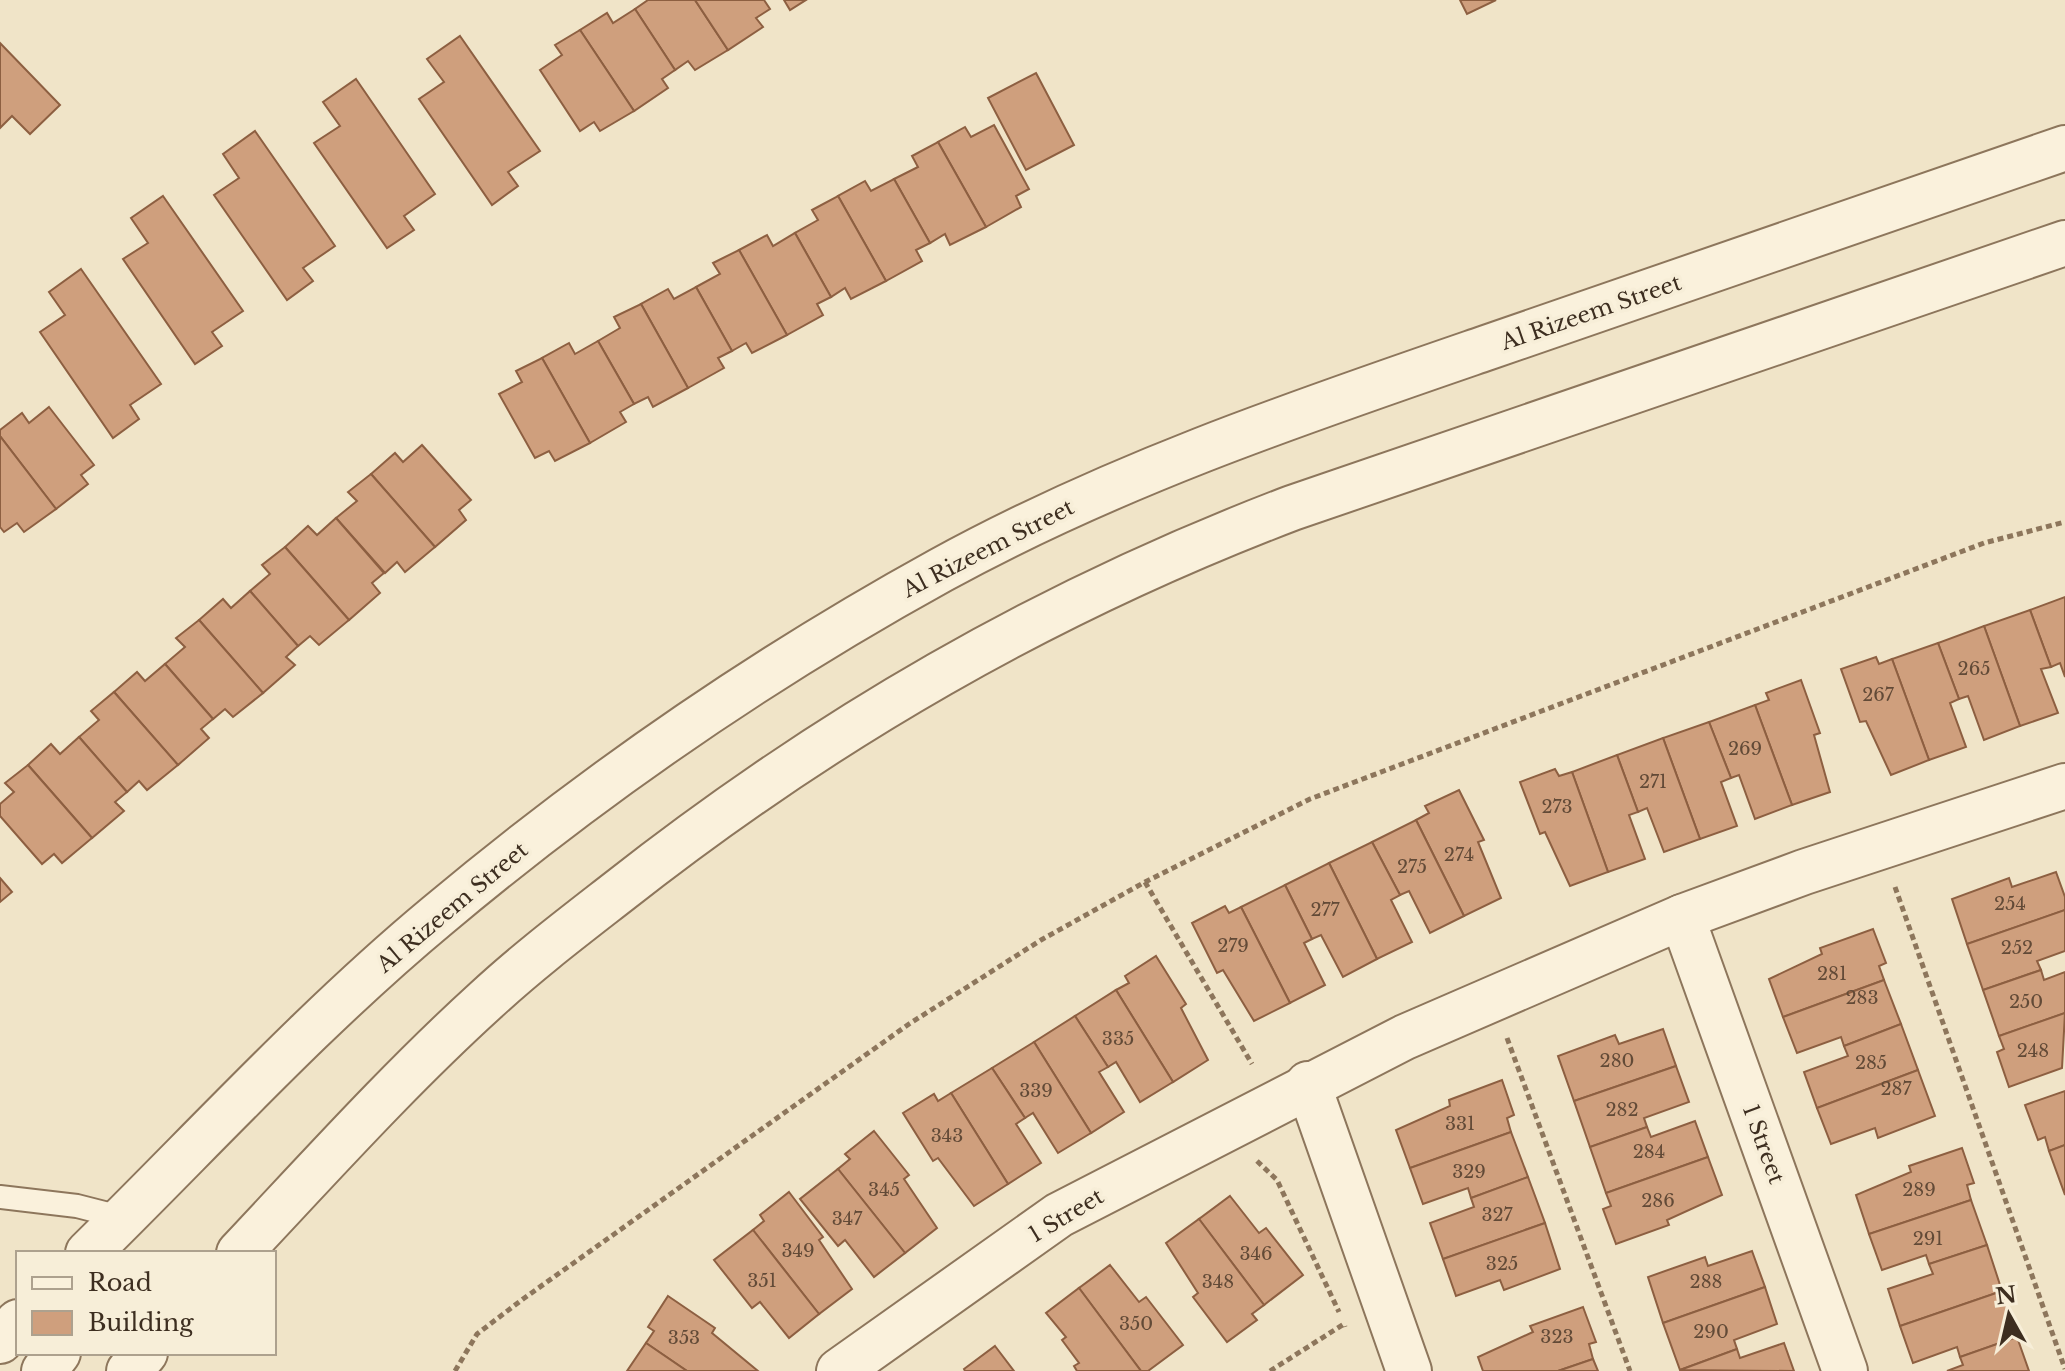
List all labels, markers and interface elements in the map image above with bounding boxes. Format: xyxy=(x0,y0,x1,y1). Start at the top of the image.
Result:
street label: Al Rizeem Street xyxy=(1497,269,1685,356)
street label: Al Rizeem Street xyxy=(897,493,1079,604)
house number: 265 xyxy=(1958,658,1990,680)
house number: 267 xyxy=(1862,684,1895,706)
house number: 269 xyxy=(1728,738,1762,760)
house number: 271 xyxy=(1639,771,1667,793)
house number: 273 xyxy=(1541,796,1573,818)
street label: Al Rizeem Street xyxy=(371,836,534,979)
house number: 274 xyxy=(1444,844,1474,866)
house number: 275 xyxy=(1397,856,1427,878)
house number: 254 xyxy=(1994,893,2026,915)
house number: 277 xyxy=(1310,899,1341,921)
house number: 279 xyxy=(1217,935,1249,957)
house number: 252 xyxy=(2001,937,2033,959)
house number: 281 xyxy=(1817,963,1847,985)
house number: 283 xyxy=(1845,987,1879,1009)
house number: 250 xyxy=(2009,991,2043,1013)
house number: 335 xyxy=(1102,1028,1134,1050)
house number: 248 xyxy=(2017,1040,2049,1062)
house number: 280 xyxy=(1600,1050,1634,1072)
house number: 285 xyxy=(1855,1052,1887,1074)
house number: 287 xyxy=(1880,1078,1912,1100)
house number: 339 xyxy=(1019,1080,1053,1102)
house number: 282 xyxy=(1605,1099,1639,1121)
street label: 1 Street xyxy=(1737,1101,1791,1188)
house number: 331 xyxy=(1445,1113,1475,1135)
house number: 343 xyxy=(931,1125,963,1147)
house number: 284 xyxy=(1633,1141,1665,1163)
house number: 329 xyxy=(1452,1161,1486,1183)
house number: 345 xyxy=(868,1179,900,1201)
house number: 289 xyxy=(1902,1179,1936,1201)
street label: 1 Street xyxy=(1024,1182,1109,1248)
house number: 286 xyxy=(1641,1190,1675,1212)
house number: 327 xyxy=(1481,1204,1514,1226)
house number: 347 xyxy=(832,1208,863,1230)
house number: 291 xyxy=(1913,1228,1943,1250)
house number: 349 xyxy=(781,1240,815,1262)
house number: 346 xyxy=(1239,1243,1273,1265)
legend xyxy=(16,1251,276,1355)
house number: 325 xyxy=(1486,1253,1518,1275)
text: Road xyxy=(88,1268,152,1297)
house number: 351 xyxy=(747,1270,777,1292)
house number: 348 xyxy=(1202,1271,1234,1293)
house number: 288 xyxy=(1690,1271,1722,1293)
north arrow xyxy=(1969,1275,2049,1355)
text: N xyxy=(1994,1281,2019,1310)
text: Building xyxy=(88,1308,194,1337)
house number: 350 xyxy=(1119,1313,1153,1335)
house number: 290 xyxy=(1693,1321,1729,1343)
house number: 323 xyxy=(1540,1326,1574,1348)
house number: 353 xyxy=(668,1327,700,1349)

